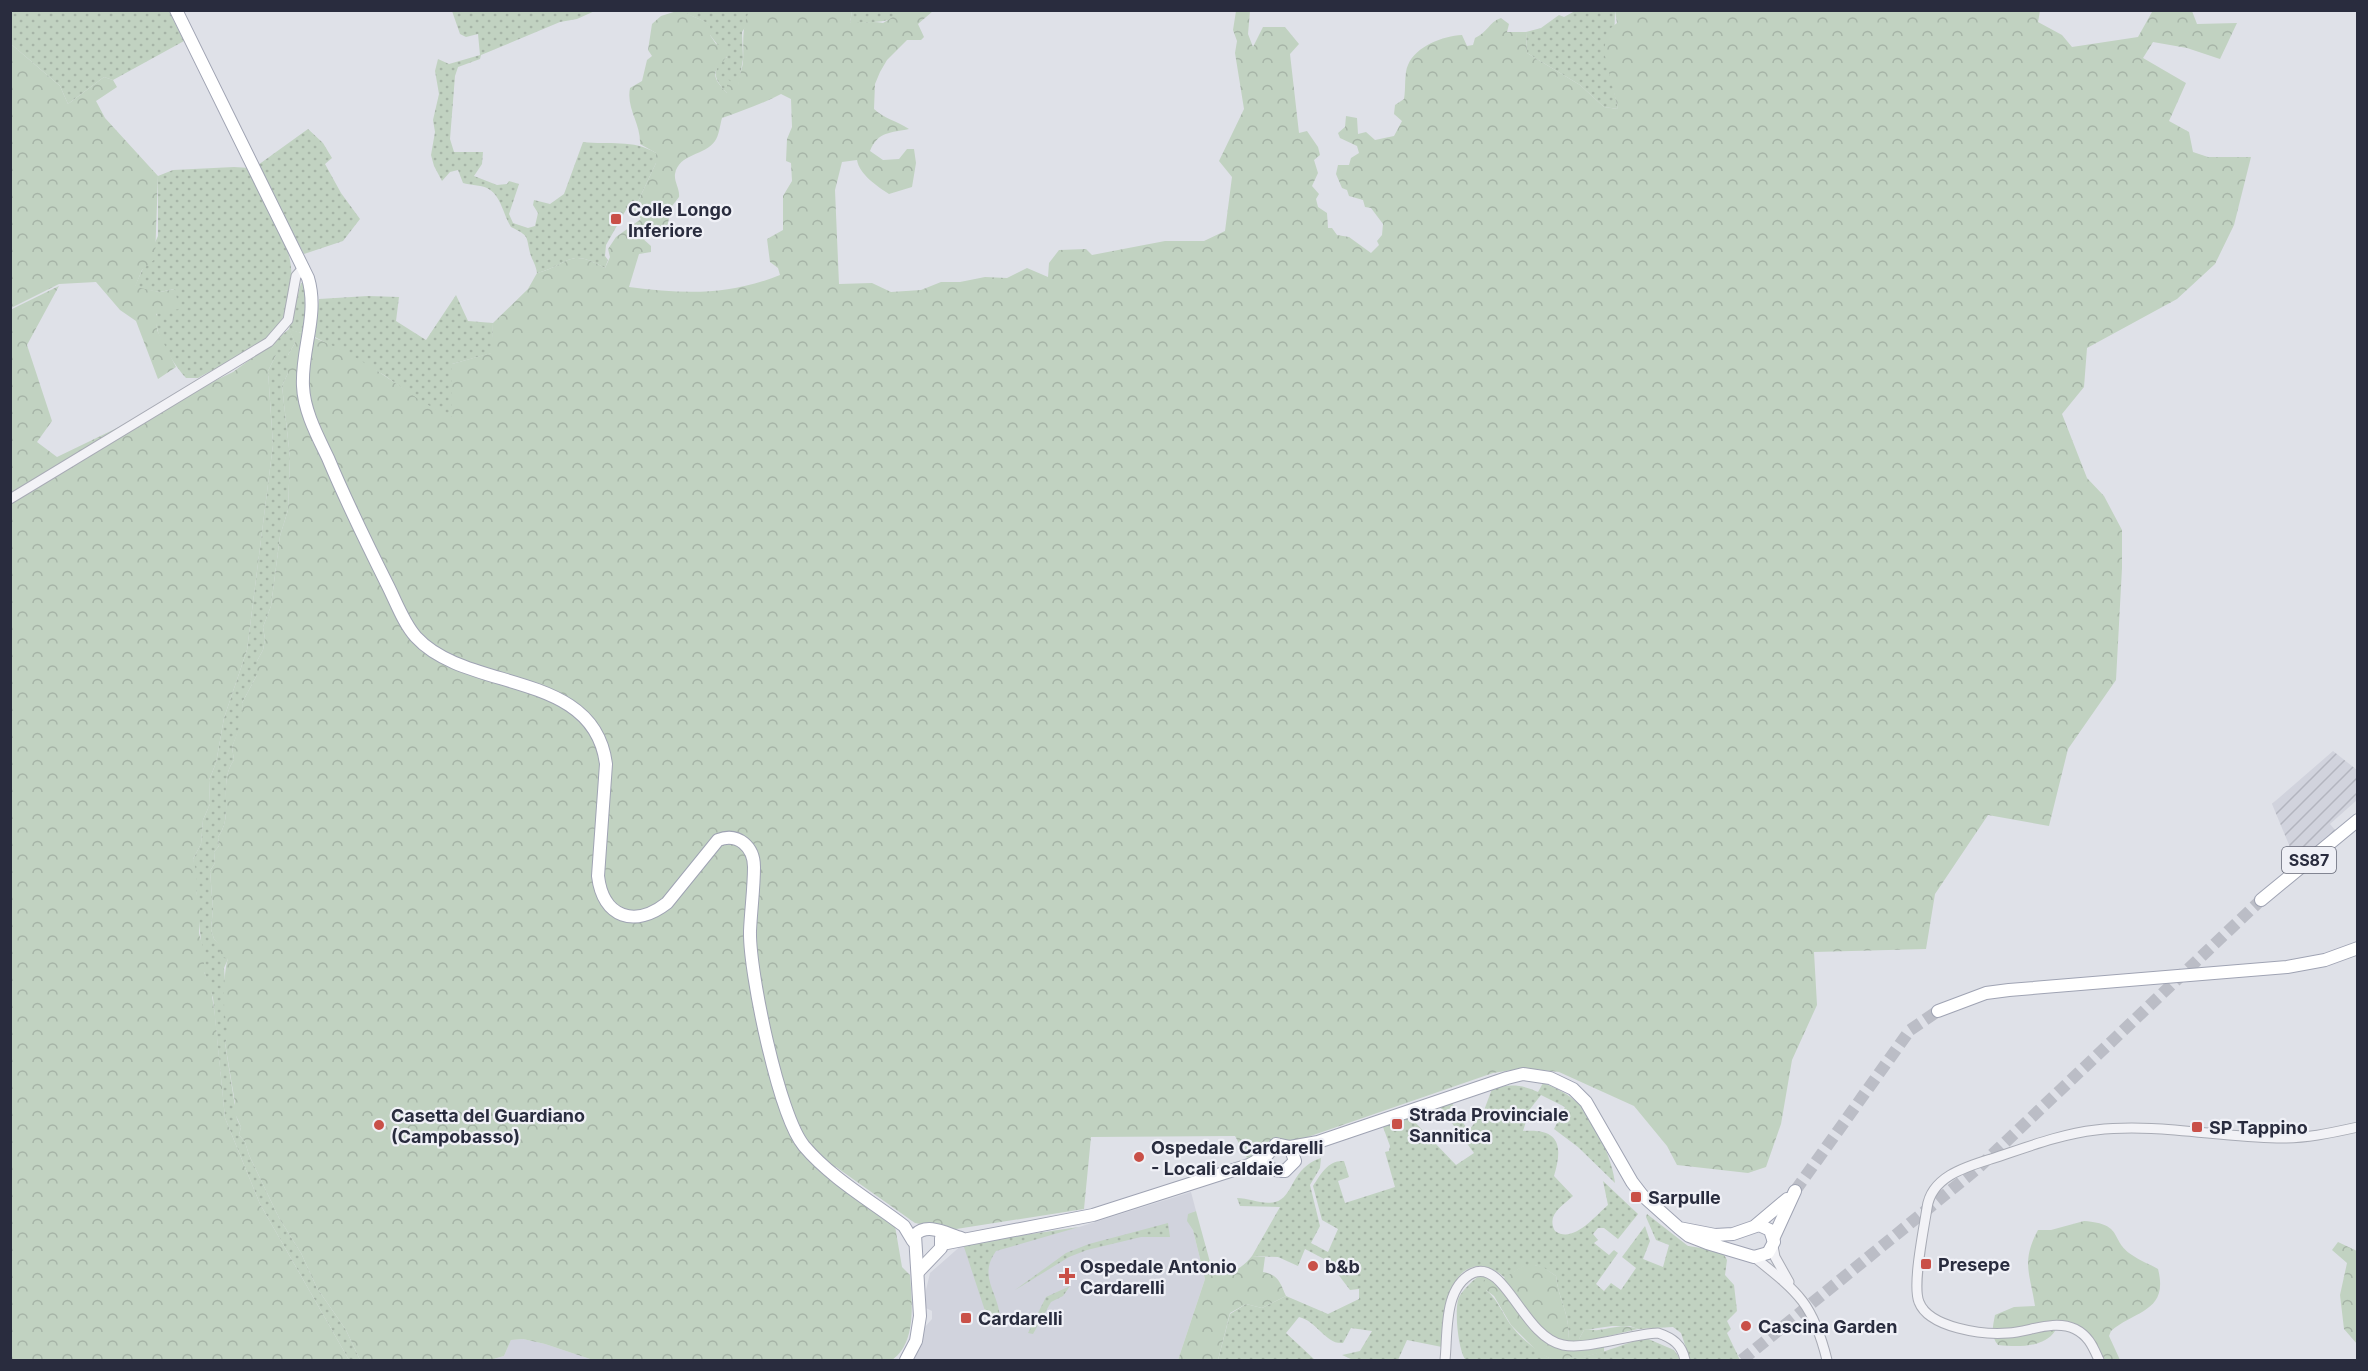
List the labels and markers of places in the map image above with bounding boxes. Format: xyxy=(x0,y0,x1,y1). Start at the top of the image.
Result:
place label: Colle Longo Inferiore xyxy=(628,199,732,241)
marker: Colle Longo Inferiore xyxy=(609,212,623,226)
place label: Strada Provinciale Sannitica xyxy=(1409,1104,1569,1146)
place label: Casetta del Guardiano (Campobasso) xyxy=(391,1105,585,1147)
marker: Strada Provinciale Sannitica xyxy=(1390,1117,1404,1131)
place label: SP Tappino xyxy=(2209,1117,2308,1138)
marker: Casetta del Guardiano (Campobasso) xyxy=(372,1118,386,1132)
marker: SP Tappino xyxy=(2190,1120,2204,1134)
place label: Ospedale Cardarelli - Locali caldaie xyxy=(1151,1137,1323,1179)
marker: Ospedale Cardarelli - Locali caldaie xyxy=(1132,1150,1146,1164)
place label: Sarpulle xyxy=(1648,1187,1721,1208)
marker: Sarpulle xyxy=(1629,1190,1643,1204)
place label: Presepe xyxy=(1938,1254,2010,1275)
place label: Ospedale Antonio Cardarelli xyxy=(1080,1256,1237,1298)
place label: b&b xyxy=(1325,1256,1360,1277)
marker: Presepe xyxy=(1919,1257,1933,1271)
marker: b&b xyxy=(1306,1259,1320,1273)
marker: Ospedale Antonio Cardarelli xyxy=(1058,1267,1076,1285)
place label: Cardarelli xyxy=(978,1308,1063,1329)
marker: Cardarelli xyxy=(959,1311,973,1325)
place label: Cascina Garden xyxy=(1758,1316,1897,1337)
marker: Cascina Garden xyxy=(1739,1319,1753,1333)

